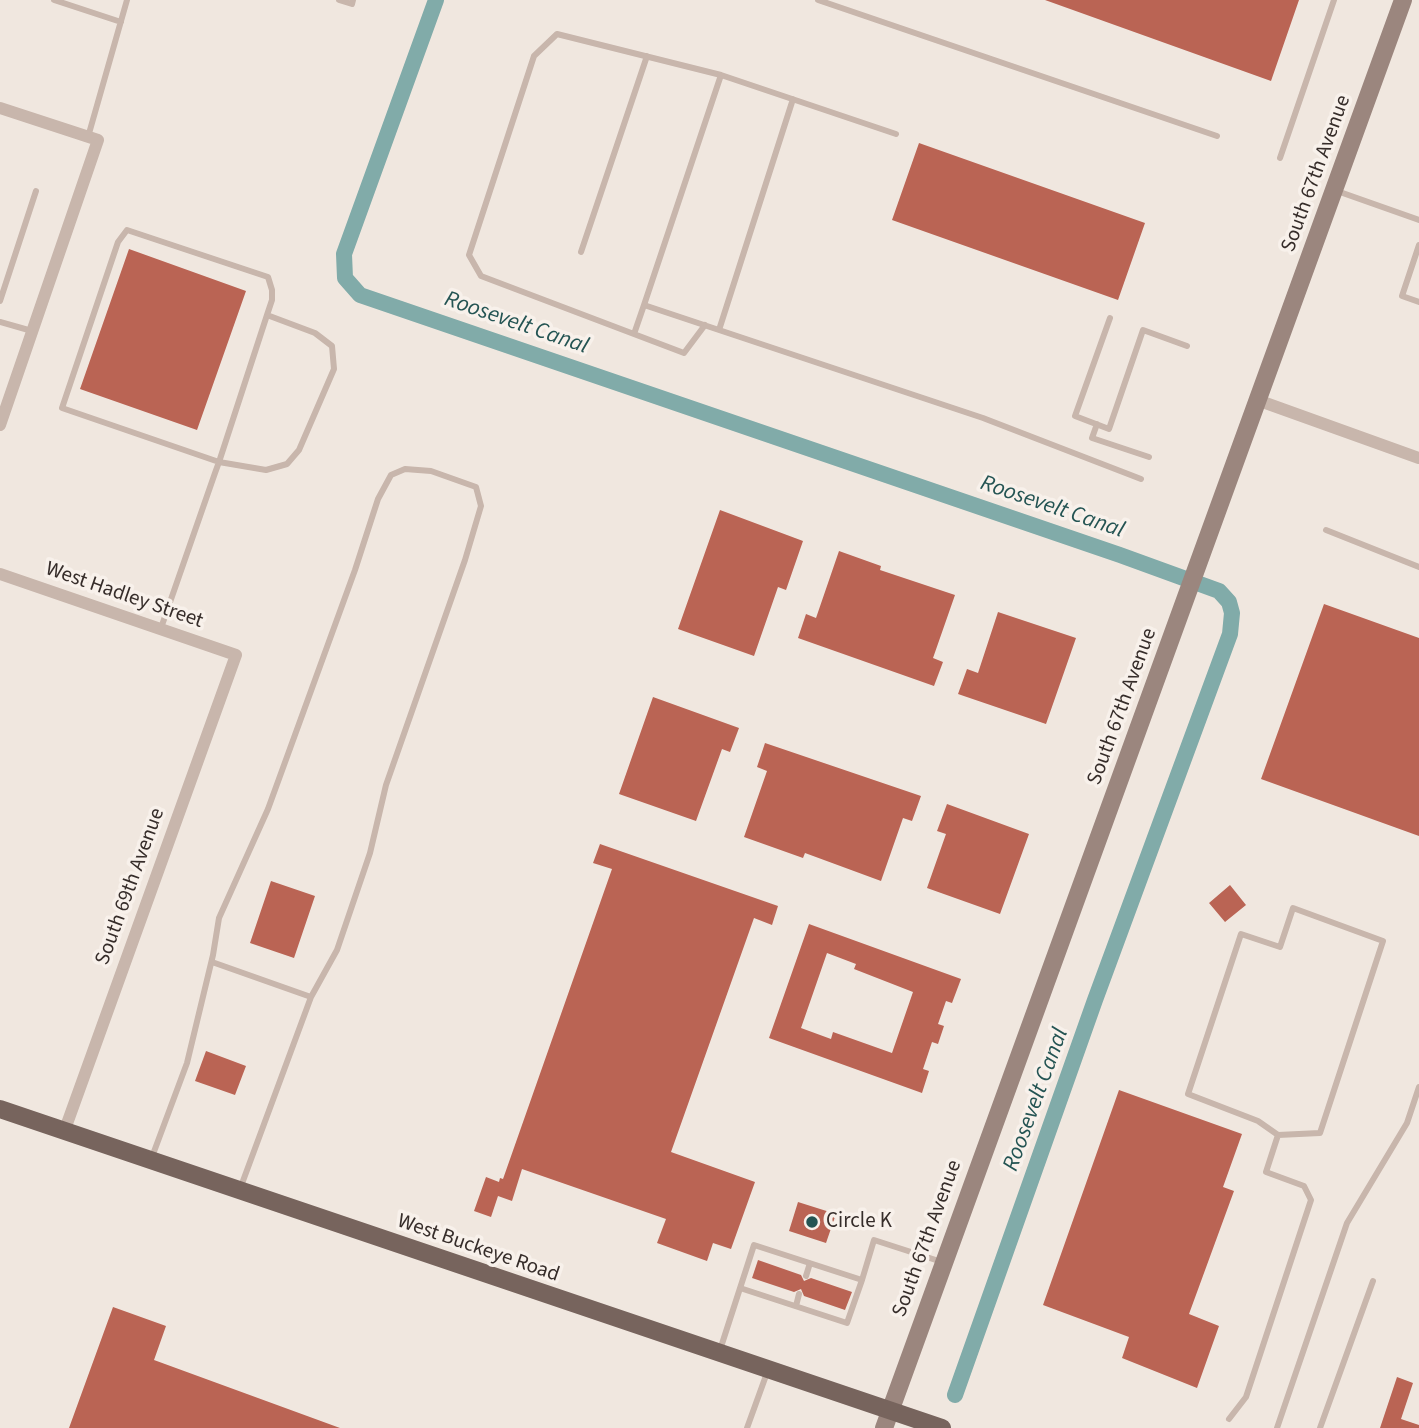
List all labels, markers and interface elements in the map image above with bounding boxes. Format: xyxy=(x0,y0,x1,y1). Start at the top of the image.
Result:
street label: South 67th Avenue xyxy=(1277,92,1357,256)
water label: Roosevelt Canal xyxy=(440,286,592,362)
water label: Roosevelt Canal xyxy=(976,470,1128,546)
street label: West Hadley Street xyxy=(42,557,206,635)
street label: South 67th Avenue xyxy=(1083,625,1163,789)
street label: South 69th Avenue xyxy=(91,805,171,969)
water label: Roosevelt Canal xyxy=(998,1025,1076,1175)
street label: South 67th Avenue xyxy=(888,1157,968,1321)
street label: West Buckeye Road xyxy=(394,1209,562,1289)
place label: Circle K xyxy=(826,1209,892,1235)
marker: Circle K xyxy=(804,1214,820,1230)

